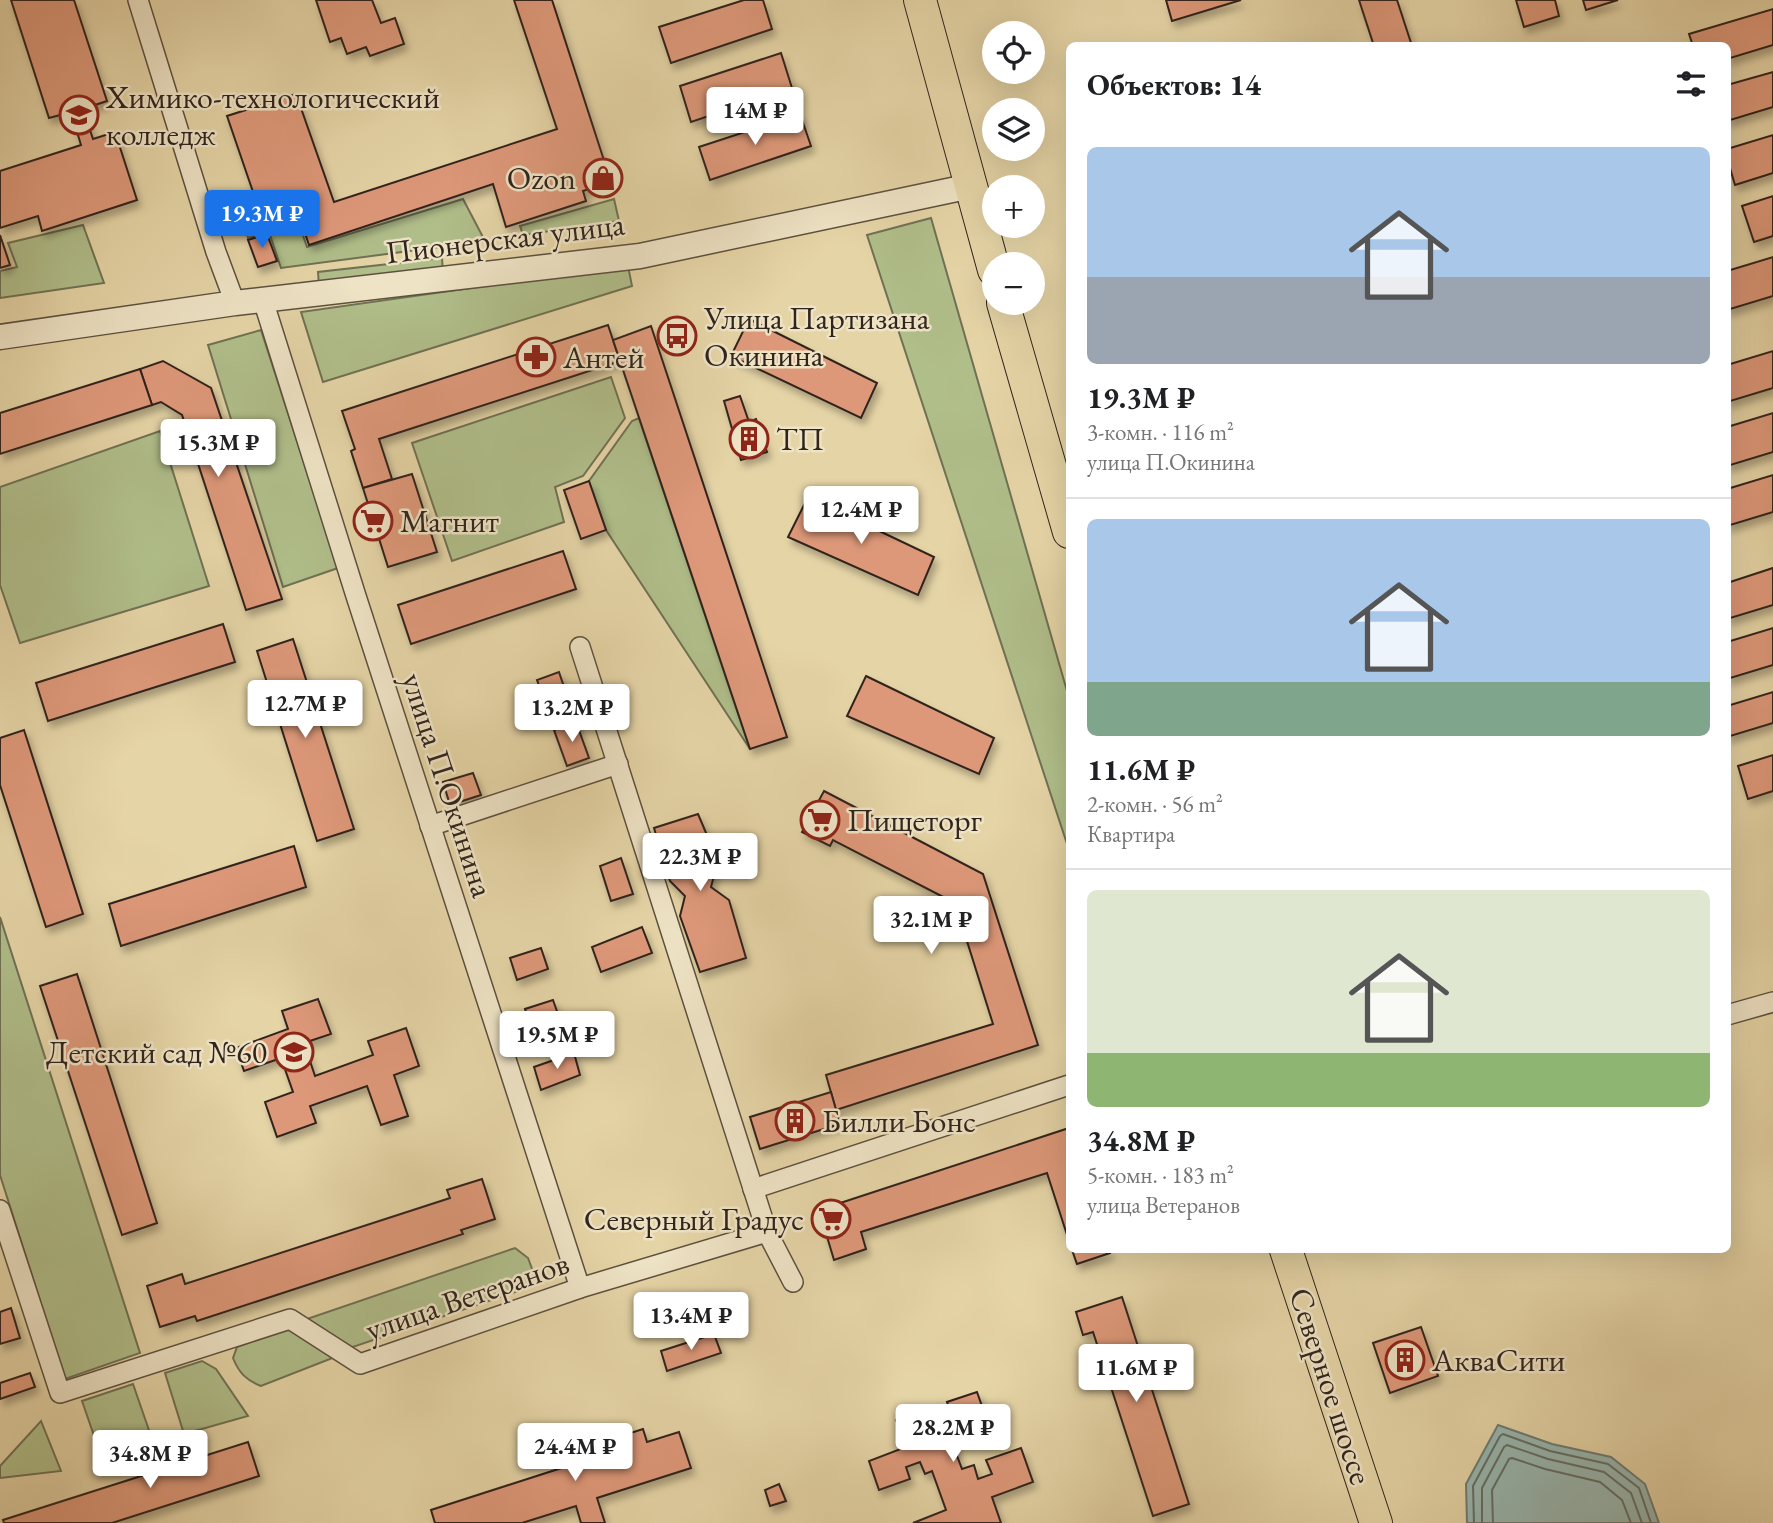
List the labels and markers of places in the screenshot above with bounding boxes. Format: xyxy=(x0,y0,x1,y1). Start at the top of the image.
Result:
place label: Химико-технологический колледж xyxy=(105,76,440,155)
pin: 14M ₽ xyxy=(706,88,804,147)
school or university icon: Химико-технологический колледж xyxy=(58,94,100,136)
place label: Ozon xyxy=(507,157,576,199)
shop icon: Ozon xyxy=(582,157,624,199)
pin: 19.3M ₽ xyxy=(197,190,327,250)
place label: Улица Партизана Окинина xyxy=(703,297,930,376)
bus stop icon: Улица Партизана Окинина xyxy=(656,315,698,357)
pharmacy icon: Антей xyxy=(515,336,557,378)
place label: Антей xyxy=(562,336,644,378)
building icon: ТП xyxy=(728,418,770,460)
place label: ТП xyxy=(776,418,824,460)
pin: 15.3M ₽ xyxy=(153,420,283,479)
pin: 12.4M ₽ xyxy=(796,486,926,546)
supermarket icon: Магнит xyxy=(352,500,394,542)
place label: Магнит xyxy=(400,500,499,542)
pin: 12.7M ₽ xyxy=(240,680,370,740)
pin: 13.2M ₽ xyxy=(507,684,637,744)
supermarket icon: Пищеторг xyxy=(799,799,841,841)
place label: Пищеторг xyxy=(847,799,983,841)
pin: 22.3M ₽ xyxy=(635,834,765,893)
pin: 32.1M ₽ xyxy=(866,897,996,956)
pin: 19.5M ₽ xyxy=(492,1012,622,1071)
place label: Детский сад №60 xyxy=(46,1031,267,1073)
school or university icon: Детский сад №60 xyxy=(273,1031,315,1073)
building icon: Билли Бонс xyxy=(774,1100,816,1142)
place label: Билли Бонс xyxy=(822,1100,976,1142)
place label: Северный Градус xyxy=(584,1198,804,1240)
supermarket icon: Северный Градус xyxy=(810,1198,852,1240)
pin: 13.4M ₽ xyxy=(626,1292,756,1352)
building icon: АкваСити xyxy=(1384,1339,1426,1381)
place label: АкваСити xyxy=(1431,1339,1566,1381)
pin: 11.6M ₽ xyxy=(1071,1344,1201,1404)
pin: 28.2M ₽ xyxy=(888,1404,1018,1464)
pin: 24.4M ₽ xyxy=(510,1424,640,1483)
pin: 34.8M ₽ xyxy=(85,1430,215,1490)

